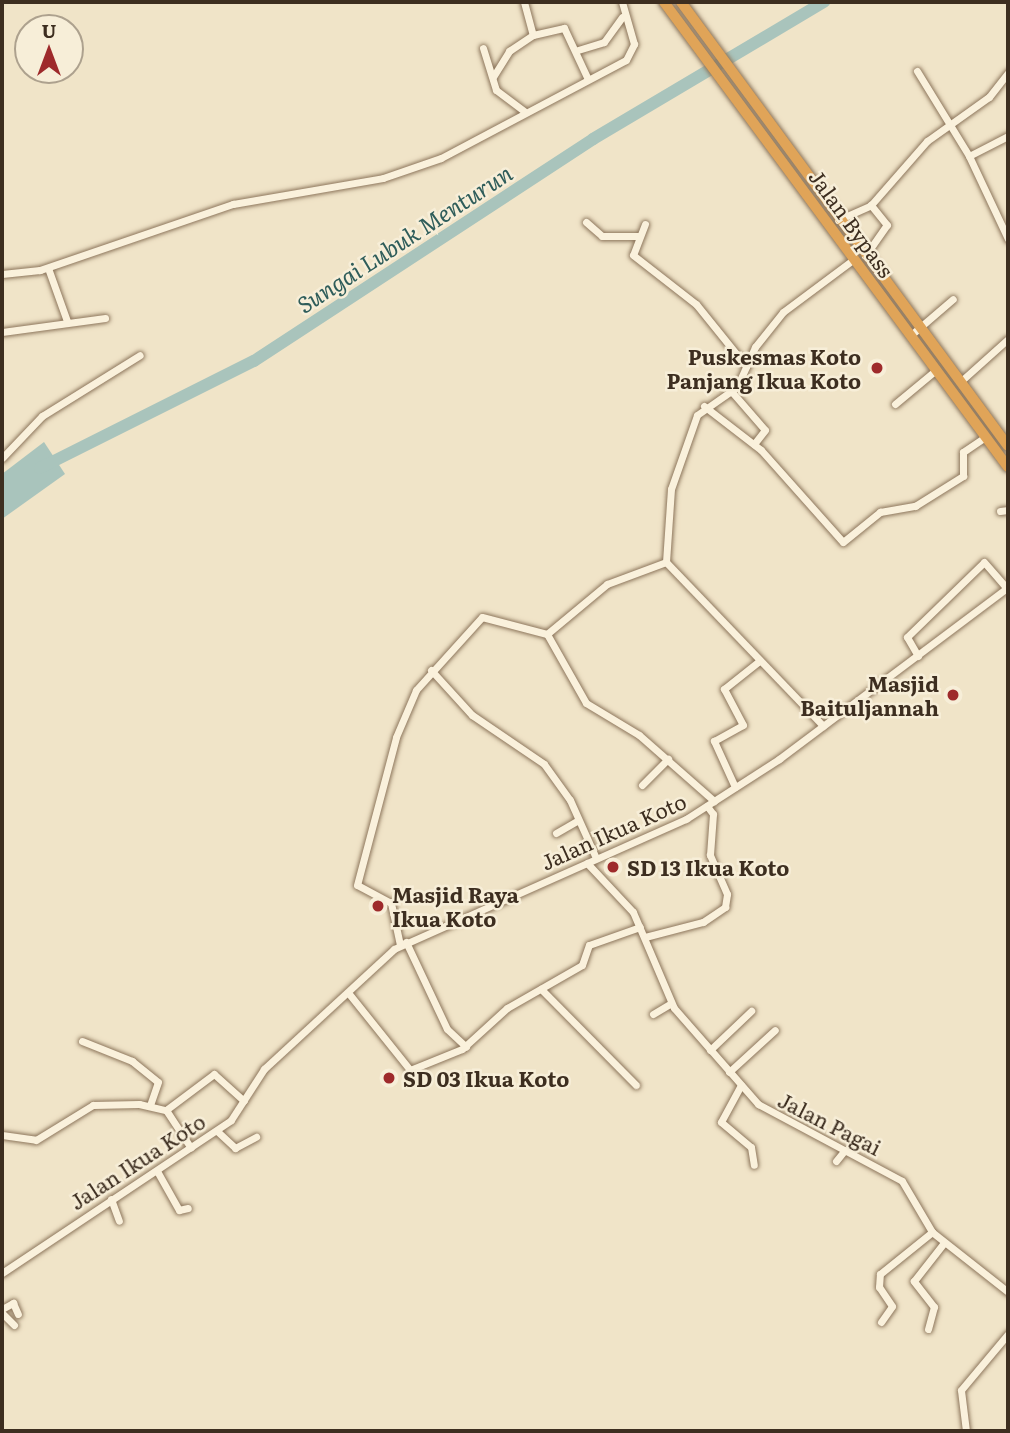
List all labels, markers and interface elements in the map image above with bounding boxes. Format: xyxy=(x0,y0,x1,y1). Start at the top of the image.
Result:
north arrow xyxy=(14,14,84,84)
text: U xyxy=(42,16,56,44)
water label: Sungai Lubuk Menturun xyxy=(291,158,517,318)
street label: Jalan Bypass xyxy=(804,164,900,282)
place label: Puskesmas Koto Panjang Ikua Koto xyxy=(666,343,861,393)
marker: Puskesmas Koto Panjang Ikua Koto xyxy=(867,358,887,378)
place label: Masjid Baituljannah xyxy=(800,670,939,720)
marker: Masjid Baituljannah xyxy=(945,687,961,703)
street label: Jalan Ikua Koto xyxy=(536,788,690,874)
place label: SD 13 Ikua Koto xyxy=(627,854,789,880)
marker: SD 13 Ikua Koto xyxy=(605,859,621,875)
place label: Masjid Raya Ikua Koto xyxy=(392,881,519,931)
marker: Masjid Raya Ikua Koto xyxy=(370,898,386,914)
place label: SD 03 Ikua Koto xyxy=(403,1065,569,1091)
marker: SD 03 Ikua Koto xyxy=(381,1070,397,1086)
street label: Jalan Pagai xyxy=(774,1086,886,1160)
street label: Jalan Ikua Koto xyxy=(65,1108,209,1214)

